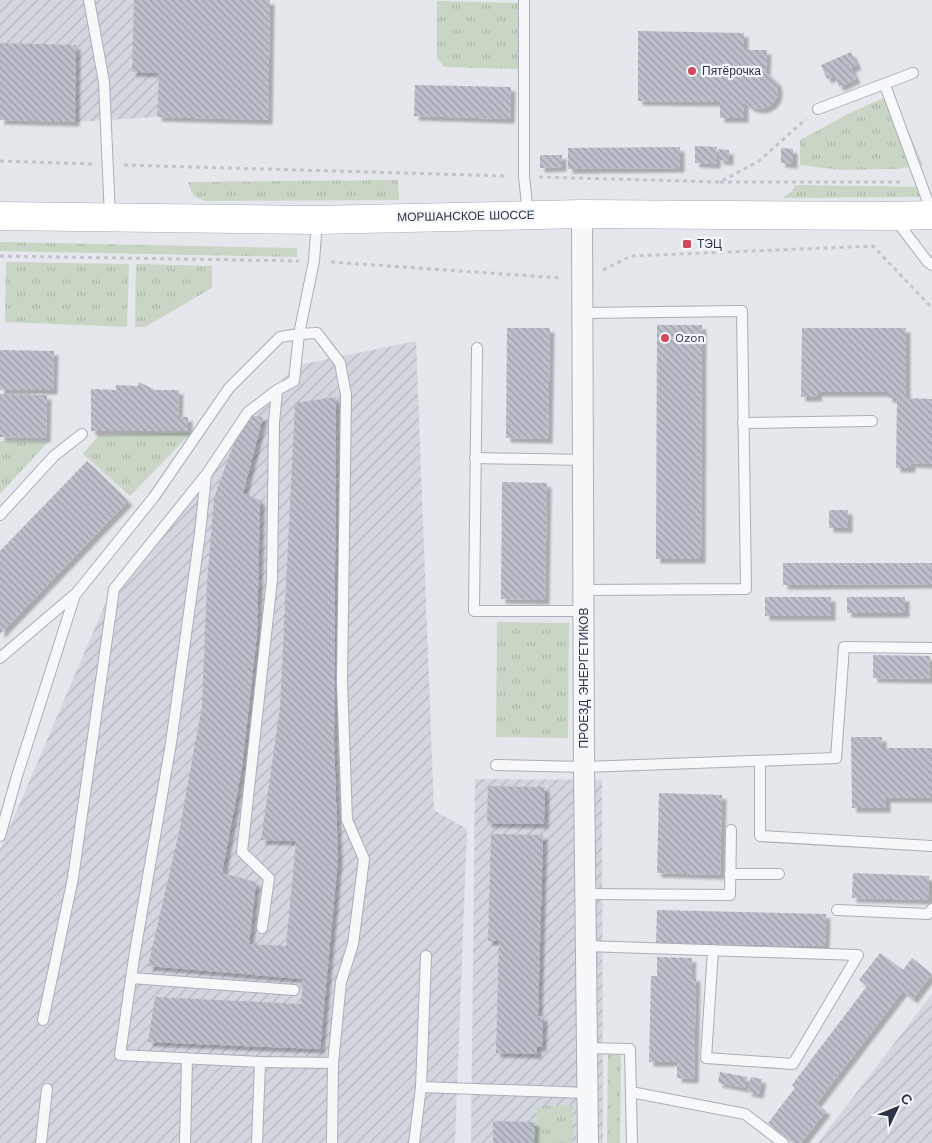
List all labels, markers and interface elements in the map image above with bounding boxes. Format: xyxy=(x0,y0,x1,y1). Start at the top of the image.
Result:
place label: Пятёрочка xyxy=(702,64,761,78)
marker: Пятёрочка xyxy=(686,65,698,77)
street label: МОРШАНСКОЕ ШОССЕ xyxy=(397,208,535,224)
place label: ТЭЦ xyxy=(697,237,722,251)
marker: ТЭЦ xyxy=(681,238,693,250)
place label: Ozon xyxy=(675,331,705,345)
marker: Ozon xyxy=(659,332,671,344)
street label: ПРОЕЗД ЭНЕРГЕТИКОВ xyxy=(577,608,591,748)
north arrow xyxy=(872,1083,922,1133)
text: С xyxy=(897,1090,916,1108)

